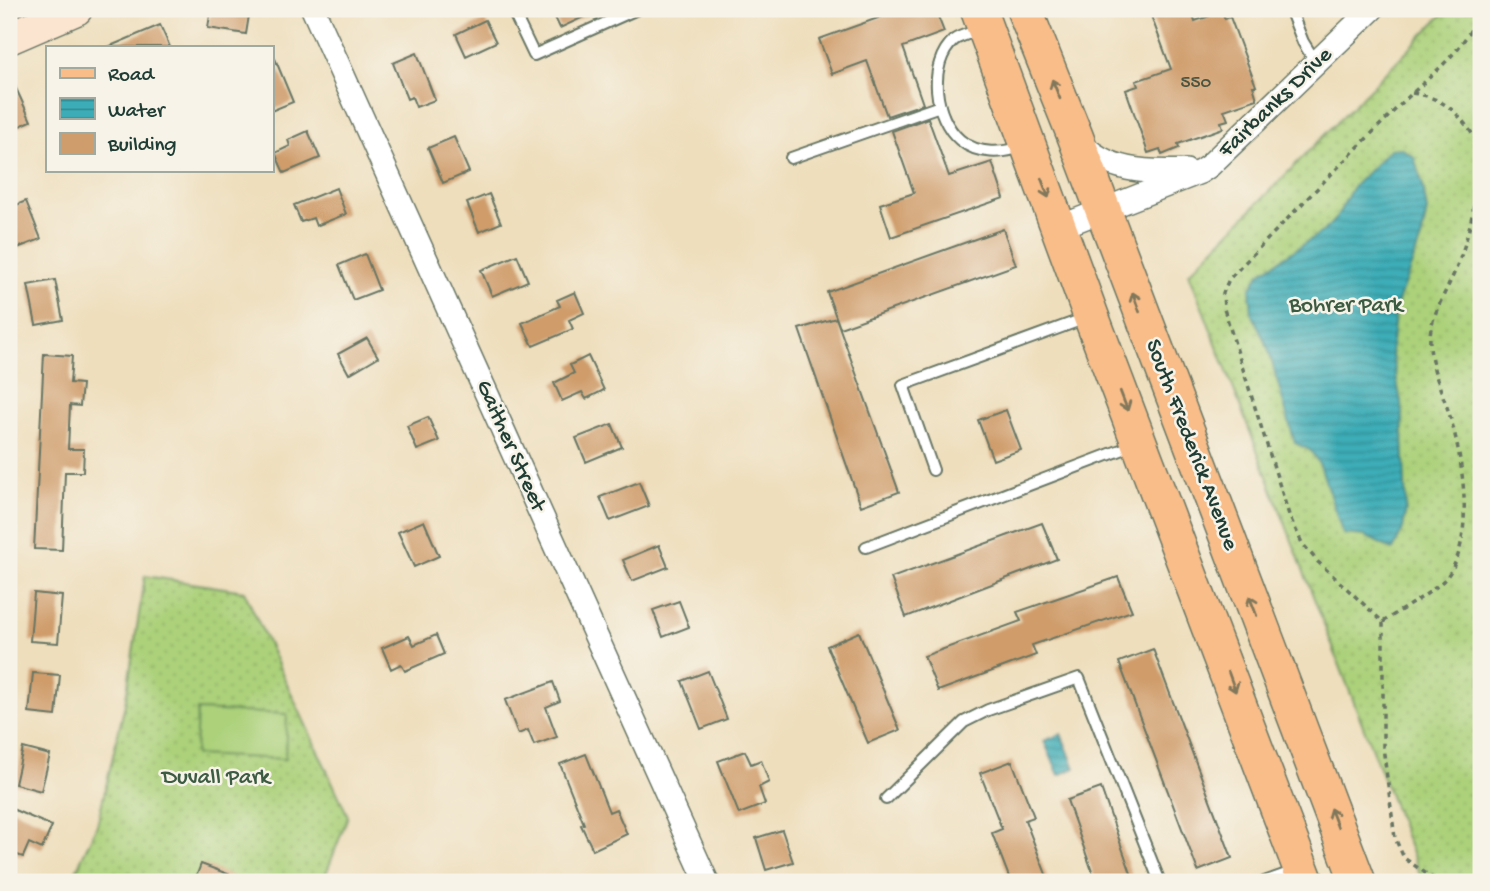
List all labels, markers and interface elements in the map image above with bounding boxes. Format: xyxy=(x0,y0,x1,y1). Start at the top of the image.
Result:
street label: Fairbanks Drive xyxy=(1213,41,1339,165)
legend xyxy=(46,46,273,172)
text: Road xyxy=(108,64,156,89)
house number: 550 xyxy=(1181,72,1212,95)
one-way arrow xyxy=(1049,79,1062,100)
text: Water xyxy=(108,100,166,125)
text: Building xyxy=(107,134,177,159)
one-way arrow xyxy=(1039,176,1052,198)
one-way arrow xyxy=(1129,291,1142,313)
park label: Bohrer Park xyxy=(1288,293,1405,320)
street label: South Frederick Avenue xyxy=(1138,336,1244,555)
street label: Gaither Street xyxy=(469,376,552,517)
one-way arrow xyxy=(1119,389,1131,411)
one-way arrow xyxy=(1246,595,1259,617)
one-way arrow xyxy=(1226,670,1239,692)
park label: Duvall Park xyxy=(160,765,273,792)
one-way arrow xyxy=(1326,808,1339,830)

